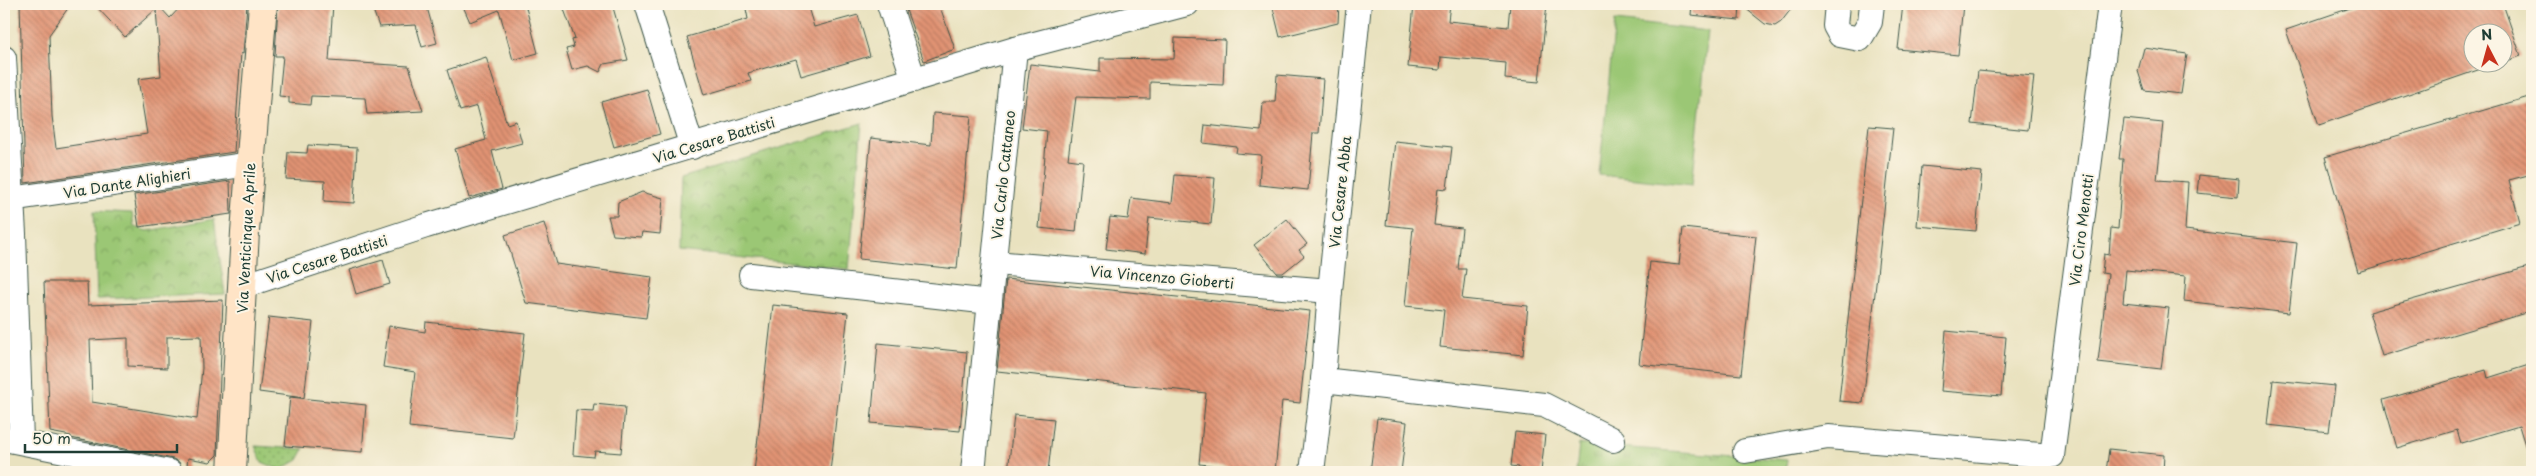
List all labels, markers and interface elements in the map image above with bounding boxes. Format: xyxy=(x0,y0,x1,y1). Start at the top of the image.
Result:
north arrow xyxy=(2464,22,2514,72)
text: N xyxy=(2480,24,2493,46)
street label: Via Carlo Cattaneo xyxy=(986,109,1020,241)
street label: Via Cesare Battisti xyxy=(650,111,778,169)
street label: Via Cesare Abba xyxy=(1324,135,1356,249)
street label: Via Venticinque Aprile xyxy=(232,162,260,314)
street label: Via Dante Alighieri xyxy=(62,163,192,203)
street label: Via Ciro Menotti xyxy=(2064,172,2098,287)
street label: Via Cesare Battisti xyxy=(264,229,390,289)
street label: Via Vincenzo Gioberti xyxy=(1089,260,1235,294)
scale bar xyxy=(25,421,178,453)
text: 50 m xyxy=(32,426,71,449)

